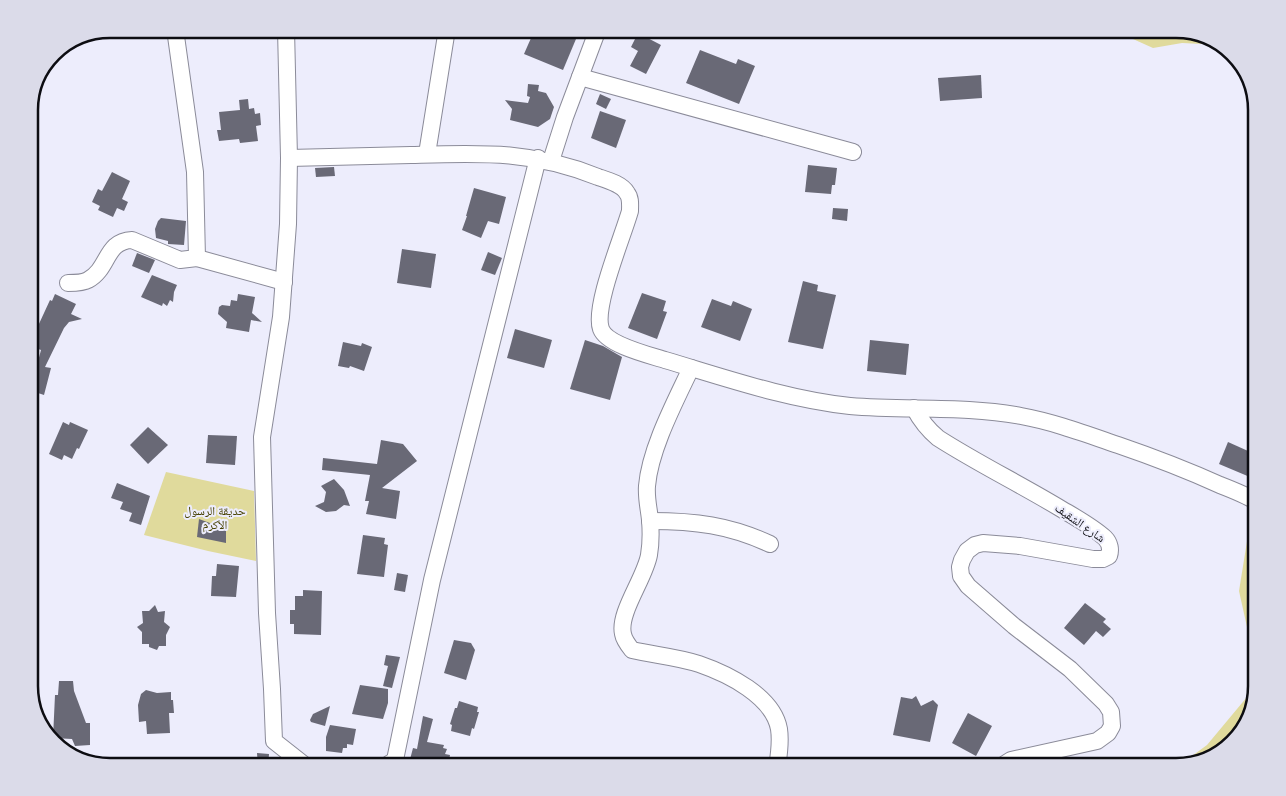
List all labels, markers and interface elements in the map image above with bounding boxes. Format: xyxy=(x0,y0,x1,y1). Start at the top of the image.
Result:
street label: شارع الشقيف xyxy=(1052,500,1108,546)
park label: حديقة الرسول الأكرم xyxy=(184,503,246,533)

